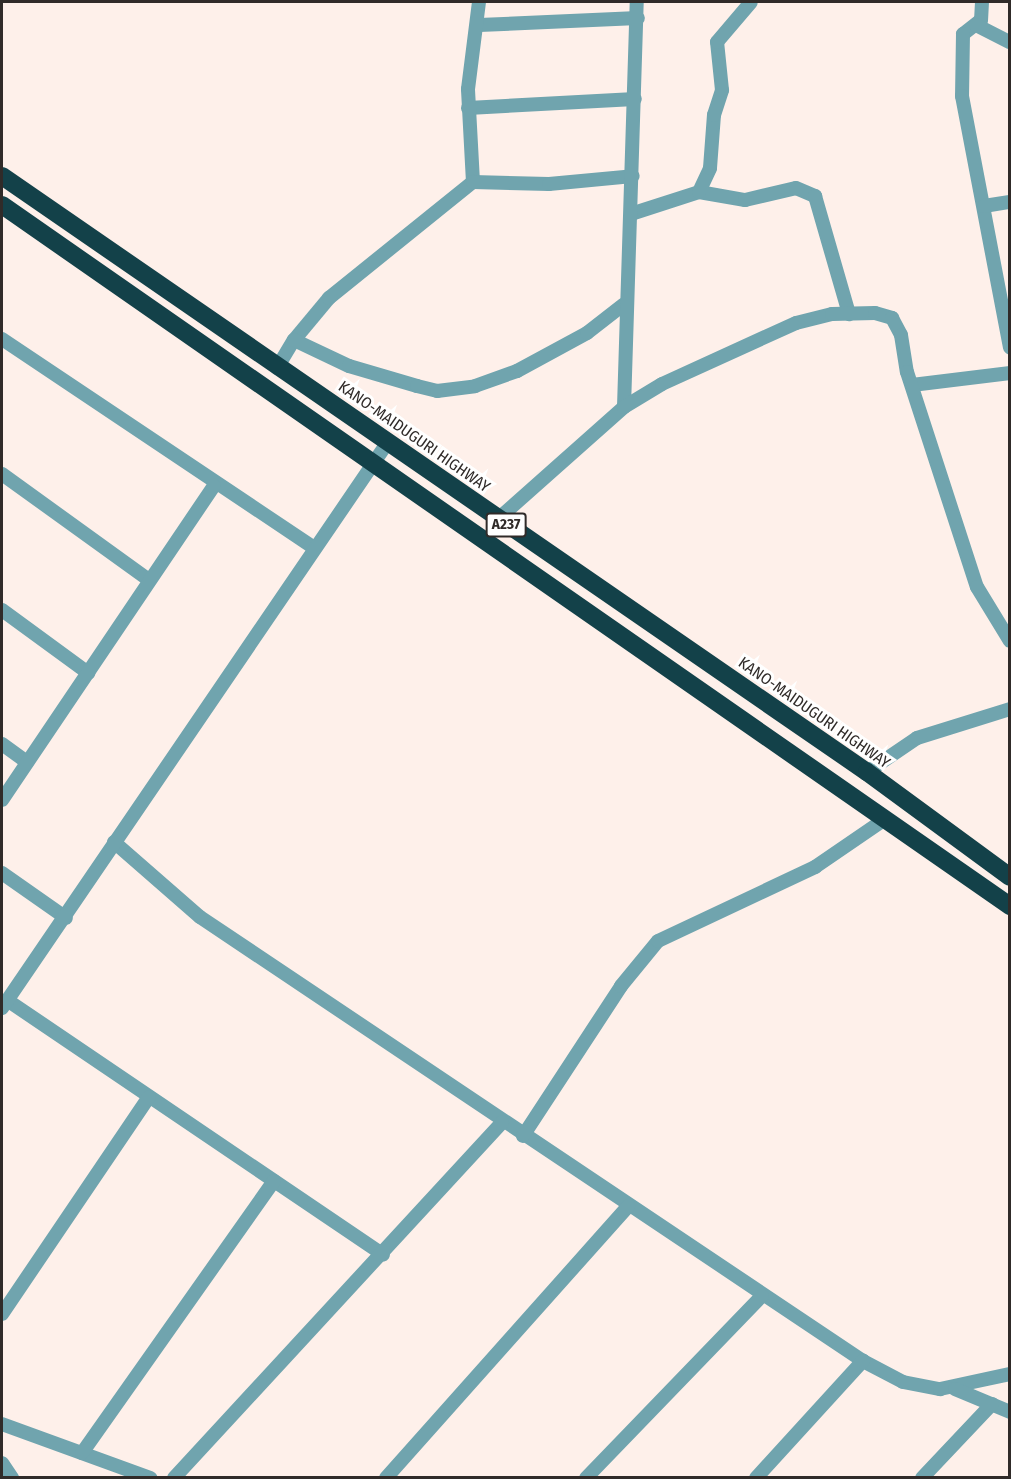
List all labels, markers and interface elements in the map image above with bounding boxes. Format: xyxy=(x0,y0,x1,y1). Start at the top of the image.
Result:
street label: KANO-MAIDUGURI HIGHWAY xyxy=(334,377,494,497)
road number: A237 xyxy=(485,513,527,537)
street label: KANO-MAIDUGURI HIGHWAY xyxy=(734,653,894,773)

